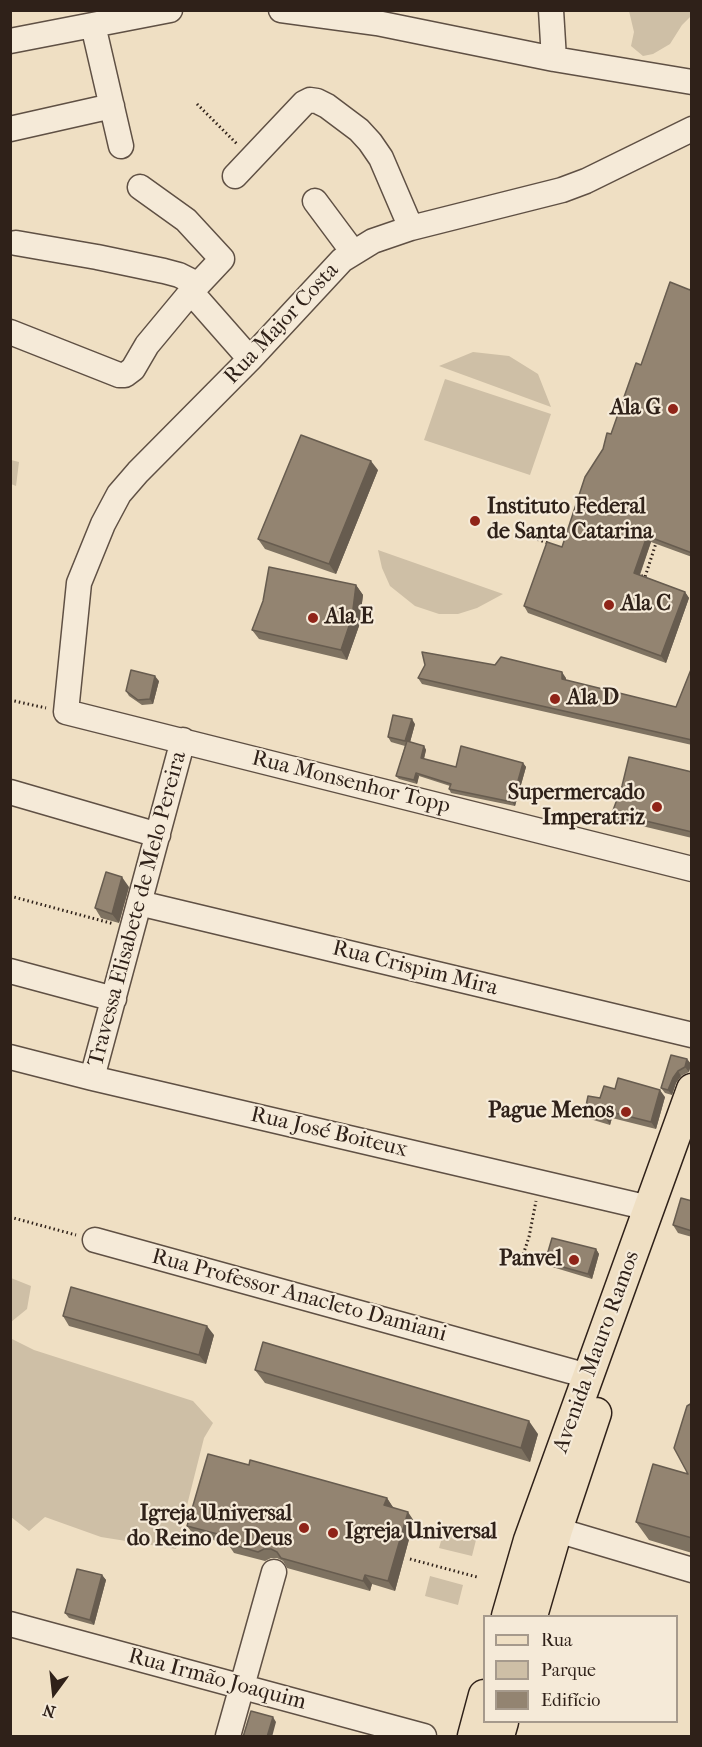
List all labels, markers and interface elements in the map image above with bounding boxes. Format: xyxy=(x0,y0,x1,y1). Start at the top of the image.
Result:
street label: Rua Major Costa xyxy=(219,258,345,390)
place label: Ala G xyxy=(610,396,661,422)
marker: Ala G xyxy=(666,402,680,416)
place label: Instituto Federal de Santa Catarina xyxy=(487,495,653,546)
marker: Instituto Federal de Santa Catarina xyxy=(468,514,482,528)
place label: Ala C xyxy=(621,592,671,618)
marker: Ala C xyxy=(602,598,616,612)
place label: Ala E xyxy=(325,605,374,631)
marker: Ala E xyxy=(306,611,320,625)
place label: Ala D xyxy=(567,686,619,712)
marker: Ala D xyxy=(548,692,562,706)
street label: Rua Monsenhor Topp xyxy=(249,746,453,820)
street label: Travessa Elisabete de Melo Pereira xyxy=(83,749,193,1069)
place label: Supermercado Imperatriz xyxy=(508,781,645,832)
marker: Supermercado Imperatriz xyxy=(650,800,664,814)
street label: Rua Crispim Mira xyxy=(330,936,500,1002)
place label: Pague Menos xyxy=(488,1099,614,1125)
street label: Rua José Boiteux xyxy=(248,1102,410,1164)
marker: Pague Menos xyxy=(619,1105,633,1119)
street label: Rua Professor Anacleto Damiani xyxy=(149,1244,449,1348)
place label: Panvel xyxy=(499,1247,562,1273)
street label: Avenida Mauro Ramos xyxy=(548,1247,646,1457)
marker: Panvel xyxy=(567,1253,581,1267)
place label: Igreja Universal do Reino de Deus xyxy=(127,1502,292,1554)
place label: Igreja Universal xyxy=(345,1520,497,1546)
marker: Igreja Universal do Reino de Deus xyxy=(297,1521,311,1535)
marker: Igreja Universal xyxy=(326,1526,340,1540)
legend xyxy=(483,1615,678,1723)
text: Rua xyxy=(541,1630,572,1651)
street label: Rua Irmão Joaquim xyxy=(125,1644,309,1716)
text: Parque xyxy=(541,1660,596,1681)
north arrow xyxy=(24,1663,84,1723)
text: Edifício xyxy=(541,1690,600,1711)
text: N xyxy=(41,1700,58,1722)

